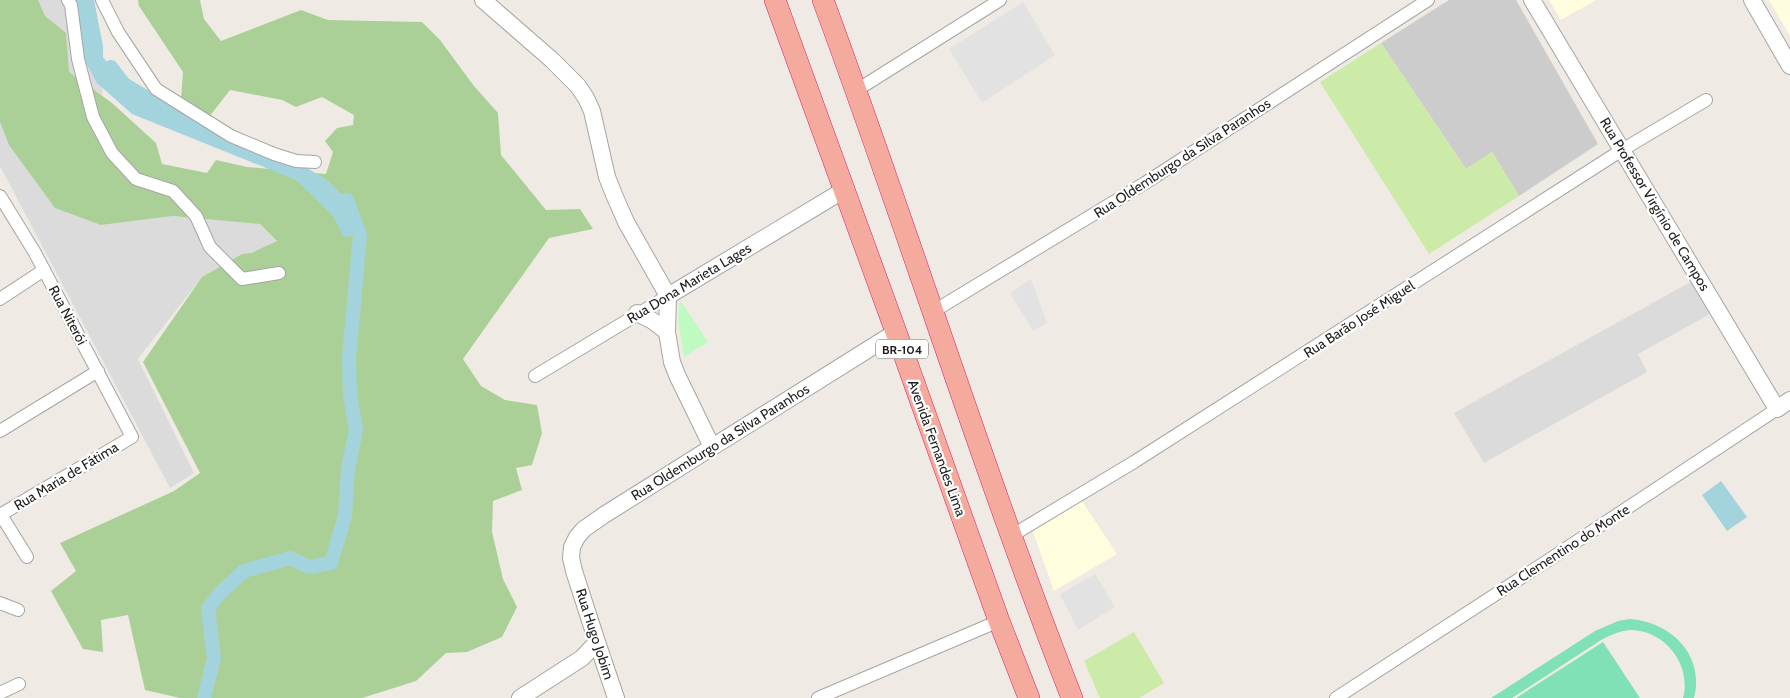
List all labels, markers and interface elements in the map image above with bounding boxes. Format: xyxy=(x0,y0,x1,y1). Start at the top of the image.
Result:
street label: Rua Oldemburgo da Silva Paranhos xyxy=(1090,94,1274,222)
street label: Rua Professor Virgínio de Campos xyxy=(1596,114,1714,294)
street label: Rua Dona Marieta Lages xyxy=(624,239,755,327)
street label: Rua Barão José Miguel xyxy=(1300,276,1418,362)
street label: Rua Niterói xyxy=(45,282,91,348)
road number: BR-104 xyxy=(876,339,928,358)
street label: Avenida Fernandes Lima xyxy=(904,377,970,519)
street label: Rua Oldemburgo da Silva Paranhos xyxy=(627,379,813,504)
street label: Rua Maria de Fátima xyxy=(11,438,122,514)
street label: Rua Clementino do Monte xyxy=(1493,500,1633,600)
street label: Rua Hugo Jobim xyxy=(572,586,618,682)

